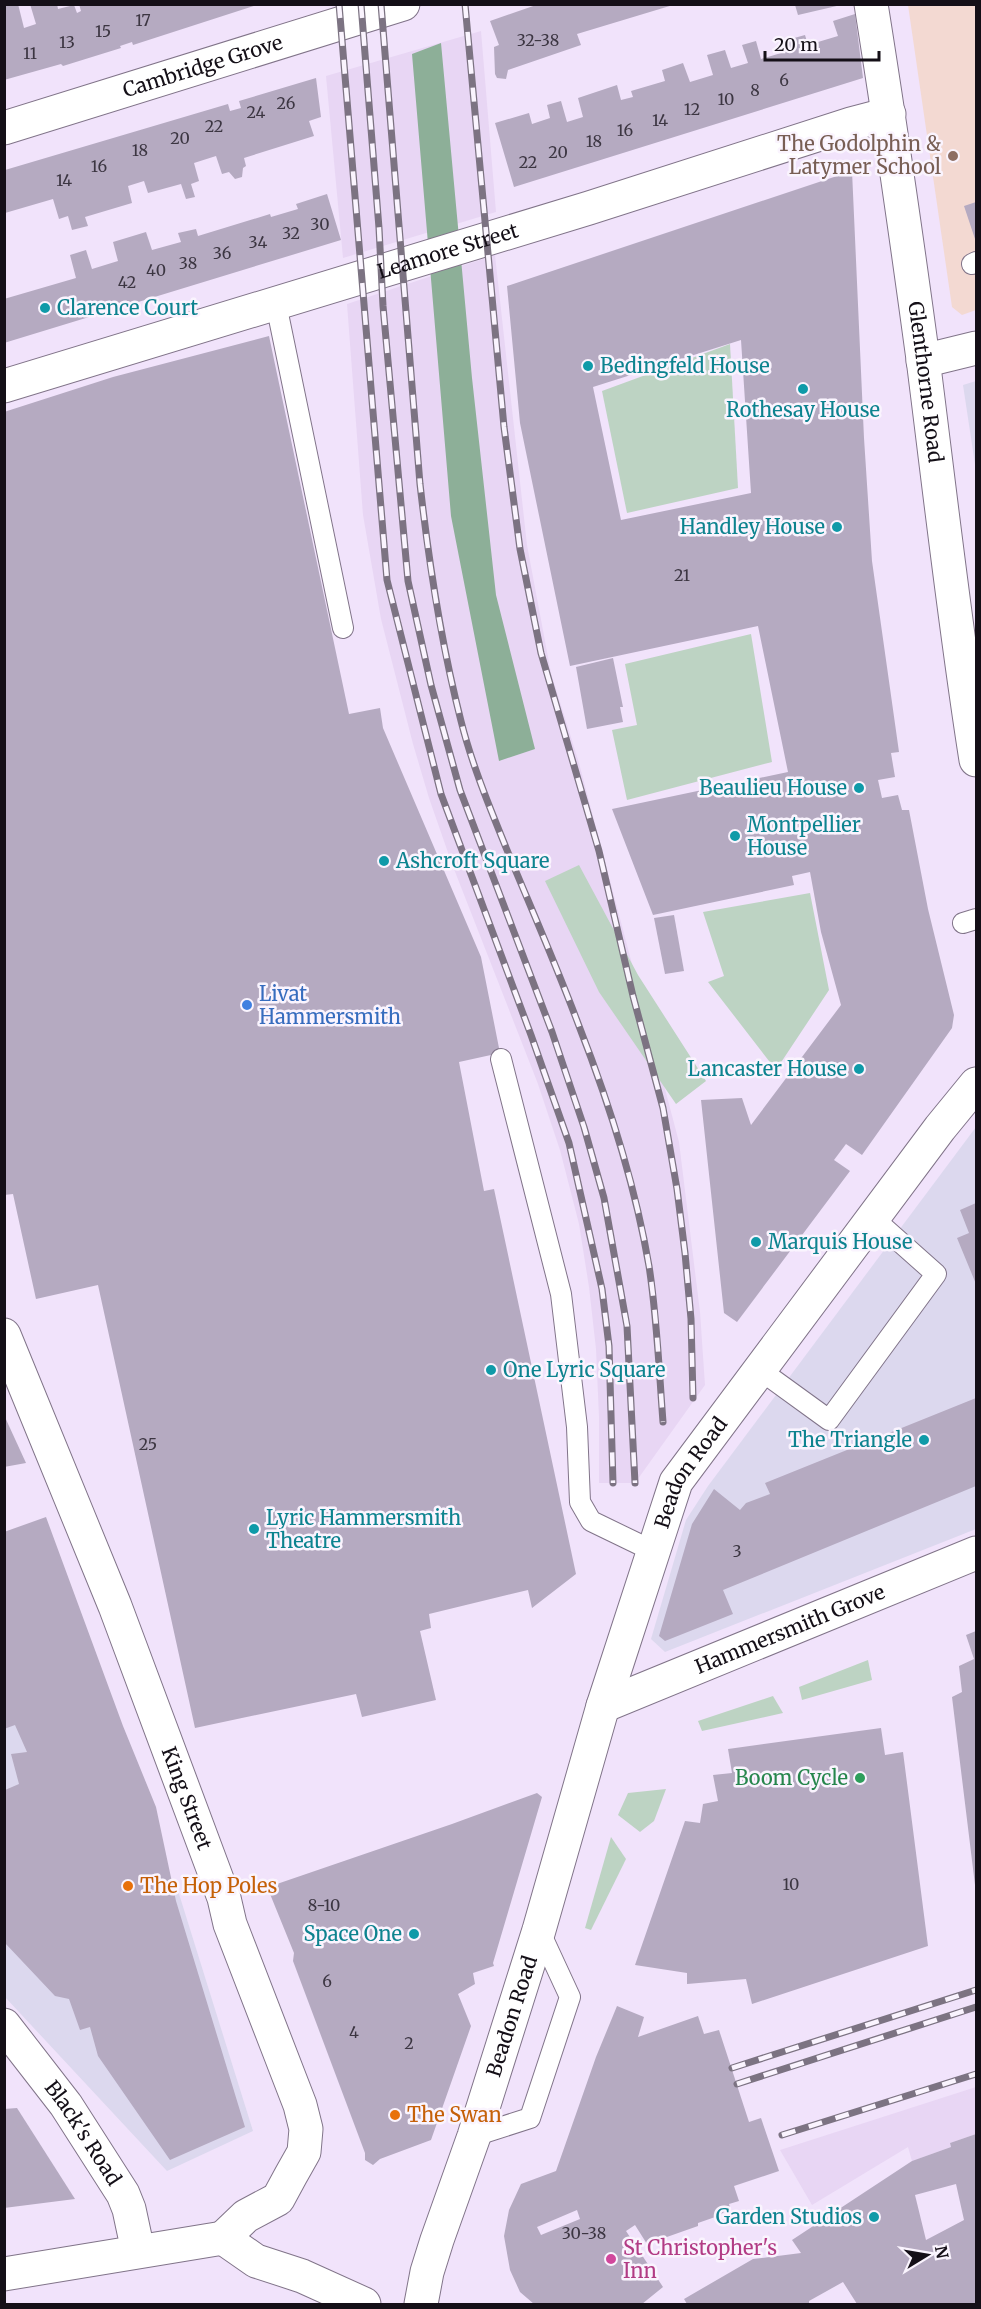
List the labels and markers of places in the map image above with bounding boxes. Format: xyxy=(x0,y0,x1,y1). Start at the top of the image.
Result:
place label: The Godolphin & Latymer School xyxy=(777,131,941,179)
marker: The Godolphin & Latymer School xyxy=(946,149,960,163)
place label: Clarence Court xyxy=(57,295,198,320)
marker: Clarence Court xyxy=(38,301,52,315)
place label: Bedingfeld House xyxy=(600,353,770,378)
marker: Bedingfeld House xyxy=(581,359,595,373)
marker: Rothesay House xyxy=(796,382,810,396)
place label: Rothesay House xyxy=(726,397,880,422)
place label: Handley House xyxy=(680,514,825,539)
marker: Handley House xyxy=(830,520,844,534)
place label: Beaulieu House xyxy=(699,775,847,800)
marker: Beaulieu House xyxy=(852,781,866,795)
place label: Montpellier House xyxy=(747,812,861,860)
marker: Montpellier House xyxy=(728,829,742,843)
place label: Ashcroft Square xyxy=(395,848,549,873)
marker: Ashcroft Square xyxy=(377,854,391,868)
place label: Livat Hammersmith xyxy=(259,981,401,1029)
marker: Livat Hammersmith xyxy=(240,998,254,1012)
place label: Lancaster House xyxy=(688,1056,847,1081)
marker: Lancaster House xyxy=(852,1062,866,1076)
place label: Marquis House xyxy=(768,1229,912,1254)
marker: Marquis House xyxy=(749,1235,763,1249)
place label: One Lyric Square xyxy=(503,1357,665,1382)
marker: One Lyric Square xyxy=(484,1363,498,1377)
place label: The Triangle xyxy=(788,1427,912,1452)
marker: The Triangle xyxy=(917,1433,931,1447)
place label: Lyric Hammersmith Theatre xyxy=(266,1505,461,1553)
marker: Lyric Hammersmith Theatre xyxy=(247,1522,261,1536)
place label: Boom Cycle xyxy=(735,1765,848,1790)
marker: Boom Cycle xyxy=(853,1771,867,1785)
place label: The Hop Poles xyxy=(140,1873,277,1898)
marker: The Hop Poles xyxy=(121,1879,135,1893)
place label: Space One xyxy=(304,1921,402,1946)
marker: Space One xyxy=(407,1927,421,1941)
place label: The Swan xyxy=(407,2102,502,2127)
marker: The Swan xyxy=(388,2108,402,2122)
place label: Garden Studios xyxy=(716,2204,862,2229)
marker: Garden Studios xyxy=(867,2210,881,2224)
place label: St Christopher's Inn xyxy=(623,2235,777,2283)
marker: St Christopher's Inn xyxy=(604,2252,618,2266)

